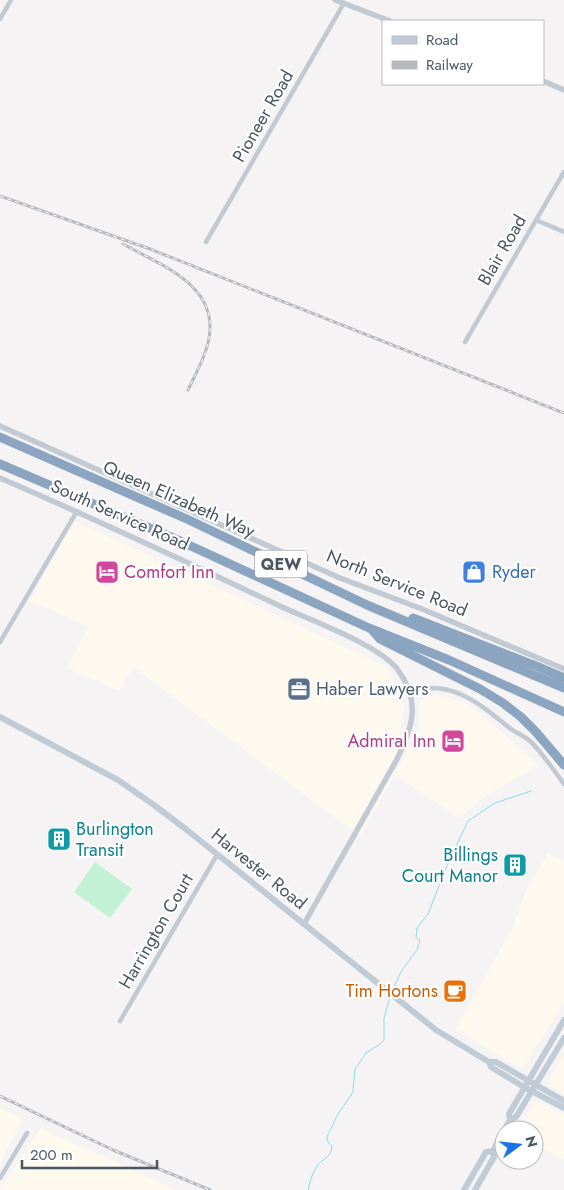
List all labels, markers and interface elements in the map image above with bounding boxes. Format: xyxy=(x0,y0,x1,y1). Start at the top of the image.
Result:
legend xyxy=(382,20,544,85)
text: Road xyxy=(426,29,458,51)
text: Railway xyxy=(426,54,473,76)
street label: Pioneer Road xyxy=(226,65,300,167)
street label: Blair Road xyxy=(471,210,533,290)
street label: Queen Elizabeth Way xyxy=(99,454,259,544)
street label: South Service Road xyxy=(47,473,193,557)
street label: North Service Road xyxy=(323,543,471,623)
road number: QEW xyxy=(255,550,307,578)
hotel icon: Comfort Inn xyxy=(94,559,120,585)
place label: Comfort Inn xyxy=(124,559,214,585)
shop icon: Ryder xyxy=(461,559,487,585)
place label: Ryder xyxy=(492,559,537,585)
office icon: Haber Lawyers xyxy=(286,676,312,702)
place label: Haber Lawyers xyxy=(316,676,428,702)
place label: Admiral Inn xyxy=(347,728,436,754)
hotel icon: Admiral Inn xyxy=(440,728,466,754)
place label: Burlington Transit xyxy=(76,816,154,863)
street label: Harvester Road xyxy=(206,822,312,916)
building icon: Burlington Transit xyxy=(46,826,72,852)
place label: Billings Court Manor xyxy=(402,842,499,889)
building icon: Billings Court Manor xyxy=(502,852,528,878)
street label: Harrington Court xyxy=(112,868,200,994)
place label: Tim Hortons xyxy=(346,978,438,1004)
cafe icon: Tim Hortons xyxy=(442,978,468,1004)
north arrow xyxy=(494,1120,544,1170)
text: N xyxy=(520,1134,543,1150)
scale bar xyxy=(22,1138,158,1170)
text: 200 m xyxy=(30,1144,73,1166)

